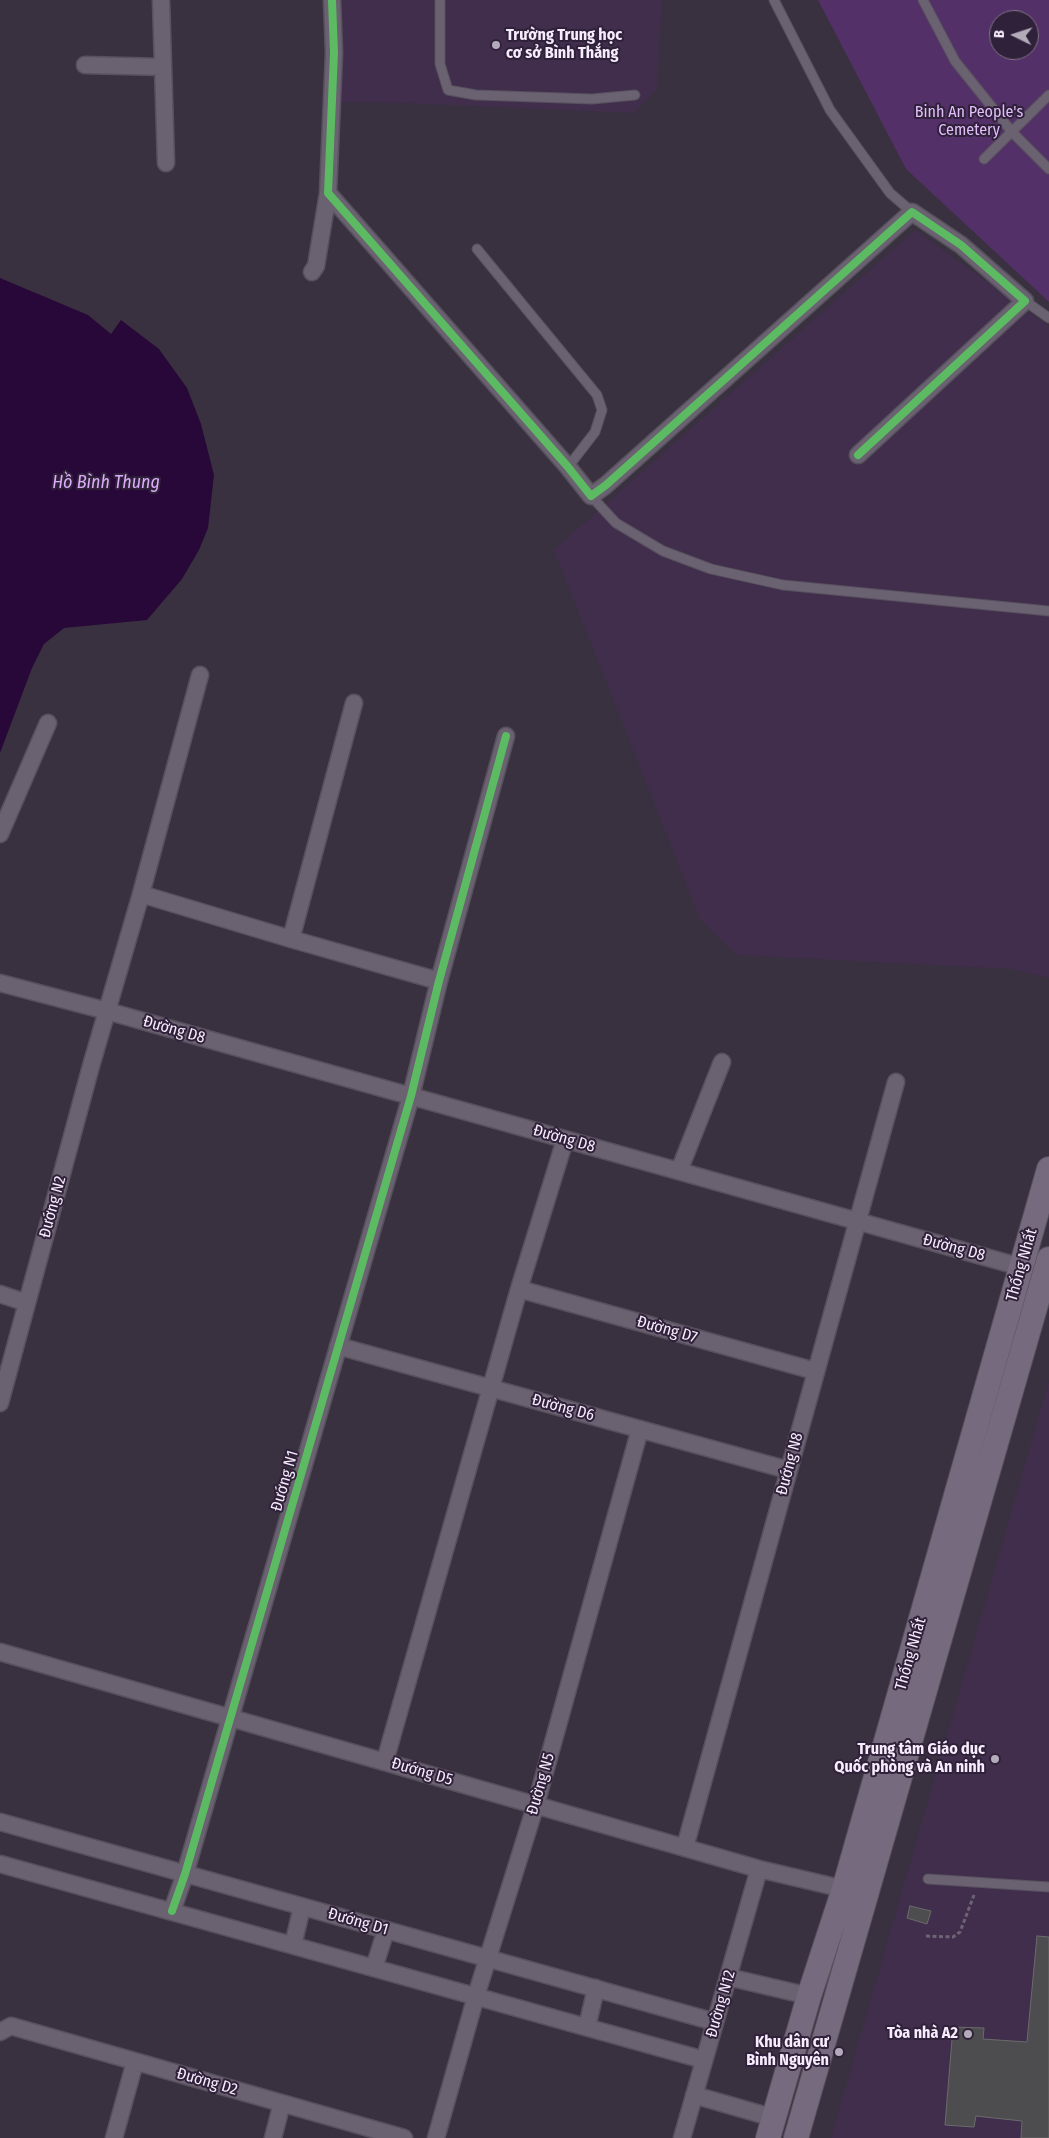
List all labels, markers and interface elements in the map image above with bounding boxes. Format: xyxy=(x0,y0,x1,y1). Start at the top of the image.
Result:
north arrow xyxy=(989,10,1039,60)
place label: Trường Trung học cơ sở Bình Thắng xyxy=(506,26,622,64)
text: B xyxy=(991,29,1008,38)
marker: Trường Trung học cơ sở Bình Thắng xyxy=(490,39,502,51)
park label: Binh An People's Cemetery xyxy=(915,103,1023,141)
water label: Hồ Bình Thung xyxy=(52,472,160,494)
street label: Đường D8 xyxy=(141,1012,207,1048)
street label: Đường D8 xyxy=(531,1121,597,1157)
street label: Đướng N2 xyxy=(36,1174,70,1240)
street label: Thống Nhất xyxy=(1002,1226,1042,1304)
street label: Đường D8 xyxy=(921,1230,987,1266)
street label: Đường D7 xyxy=(635,1312,699,1348)
street label: Đường D6 xyxy=(530,1390,596,1426)
street label: Đướng N8 xyxy=(772,1431,808,1497)
street label: Đướng N1 xyxy=(267,1448,303,1514)
street label: Thống Nhất xyxy=(891,1615,931,1693)
place label: Trung tâm Giáo dục Quốc phòng và An ninh xyxy=(834,1740,985,1778)
street label: Đường N5 xyxy=(523,1751,559,1817)
marker: Trung tâm Giáo dục Quốc phòng và An ninh xyxy=(989,1753,1001,1765)
street label: Đướng D5 xyxy=(389,1754,455,1790)
street label: Đướng D1 xyxy=(326,1904,390,1940)
street label: Đường N12 xyxy=(702,1968,740,2040)
place label: Tòa nhà A2 xyxy=(887,2024,958,2044)
marker: Tòa nhà A2 xyxy=(962,2028,974,2040)
place label: Khu dân cư Bình Nguyên xyxy=(746,2033,829,2071)
marker: Khu dân cư Bình Nguyên xyxy=(833,2046,845,2058)
street label: Đường D2 xyxy=(174,2064,240,2100)

